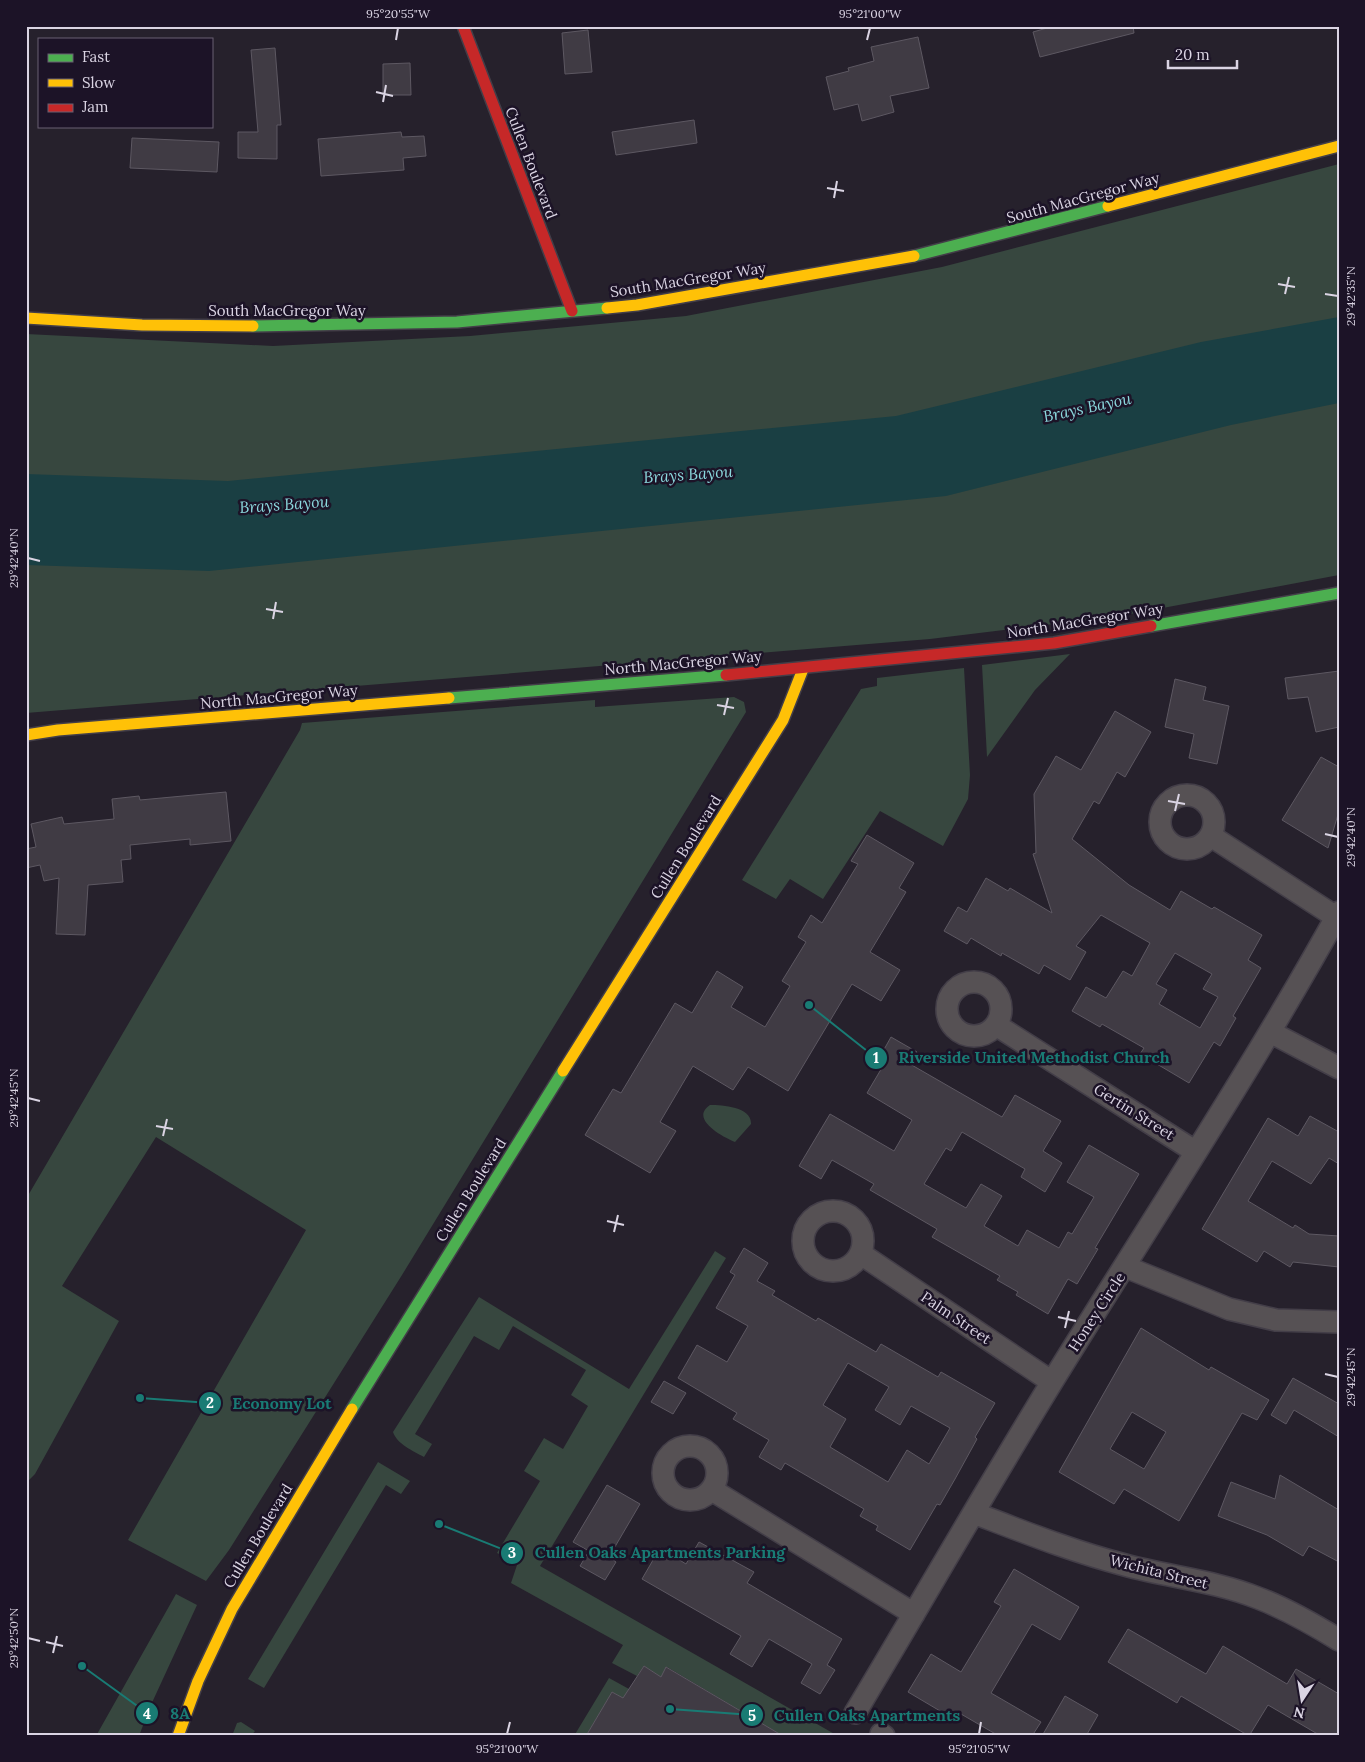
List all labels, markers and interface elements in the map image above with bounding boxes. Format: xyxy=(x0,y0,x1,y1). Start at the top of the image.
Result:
text: 95°20'55"W xyxy=(366,6,431,21)
text: 95°21'00"W xyxy=(839,6,902,21)
legend xyxy=(38,38,212,128)
scale bar xyxy=(1168,38,1236,70)
text: 20 m xyxy=(1175,45,1210,64)
text: Fast xyxy=(82,47,110,66)
text: Slow xyxy=(82,73,115,92)
text: Jam xyxy=(81,97,109,116)
street label: Cullen Boulevard xyxy=(501,104,562,222)
street label: South MacGregor Way xyxy=(1004,168,1162,227)
street label: South MacGregor Way xyxy=(609,258,767,301)
text: 29°42'35"N xyxy=(1343,266,1358,326)
street label: South MacGregor Way xyxy=(208,301,366,320)
water label: Brays Bayou xyxy=(1041,388,1133,426)
water label: Brays Bayou xyxy=(643,461,734,487)
water label: Brays Bayou xyxy=(239,491,330,517)
text: 29°42'40"N xyxy=(6,528,21,588)
street label: North MacGregor Way xyxy=(1005,599,1165,642)
street label: North MacGregor Way xyxy=(603,646,763,679)
street label: North MacGregor Way xyxy=(199,680,359,713)
street label: Cullen Boulevard xyxy=(646,791,725,902)
text: 29°42'40"N xyxy=(1343,807,1358,867)
callout: Riverside United Methodist Church xyxy=(864,1042,1180,1073)
text: Riverside United Methodist Church xyxy=(898,1047,1170,1067)
text: 1 xyxy=(873,1048,879,1067)
text: 29°42'45"N xyxy=(6,1068,21,1128)
street label: Gertin Street xyxy=(1090,1079,1178,1144)
street label: Cullen Boulevard xyxy=(431,1134,510,1245)
street label: Honey Circle xyxy=(1064,1269,1129,1355)
street label: Palm Street xyxy=(918,1287,995,1348)
text: 29°42'45"N xyxy=(1343,1347,1358,1407)
callout: Economy Lot xyxy=(198,1388,342,1419)
text: 2 xyxy=(206,1393,214,1412)
text: Economy Lot xyxy=(232,1393,332,1413)
street label: Cullen Boulevard xyxy=(219,1480,296,1591)
callout: Cullen Oaks Apartments Parking xyxy=(500,1537,795,1568)
text: Cullen Oaks Apartments Parking xyxy=(535,1542,786,1562)
text: 3 xyxy=(508,1543,516,1562)
street label: Wichita Street xyxy=(1108,1550,1210,1593)
text: 29°42'50"N xyxy=(6,1608,21,1668)
north arrow xyxy=(1278,1674,1328,1724)
callout: 8A xyxy=(135,1698,200,1729)
callout: Cullen Oaks Apartments xyxy=(739,1700,971,1731)
text: 8A xyxy=(170,1703,190,1723)
text: N xyxy=(1292,1703,1306,1723)
text: 4 xyxy=(143,1704,151,1723)
text: Cullen Oaks Apartments xyxy=(774,1705,960,1725)
text: 5 xyxy=(748,1706,756,1725)
text: 95°21'00"W xyxy=(476,1741,539,1756)
text: 95°21'05"W xyxy=(948,1741,1011,1756)

